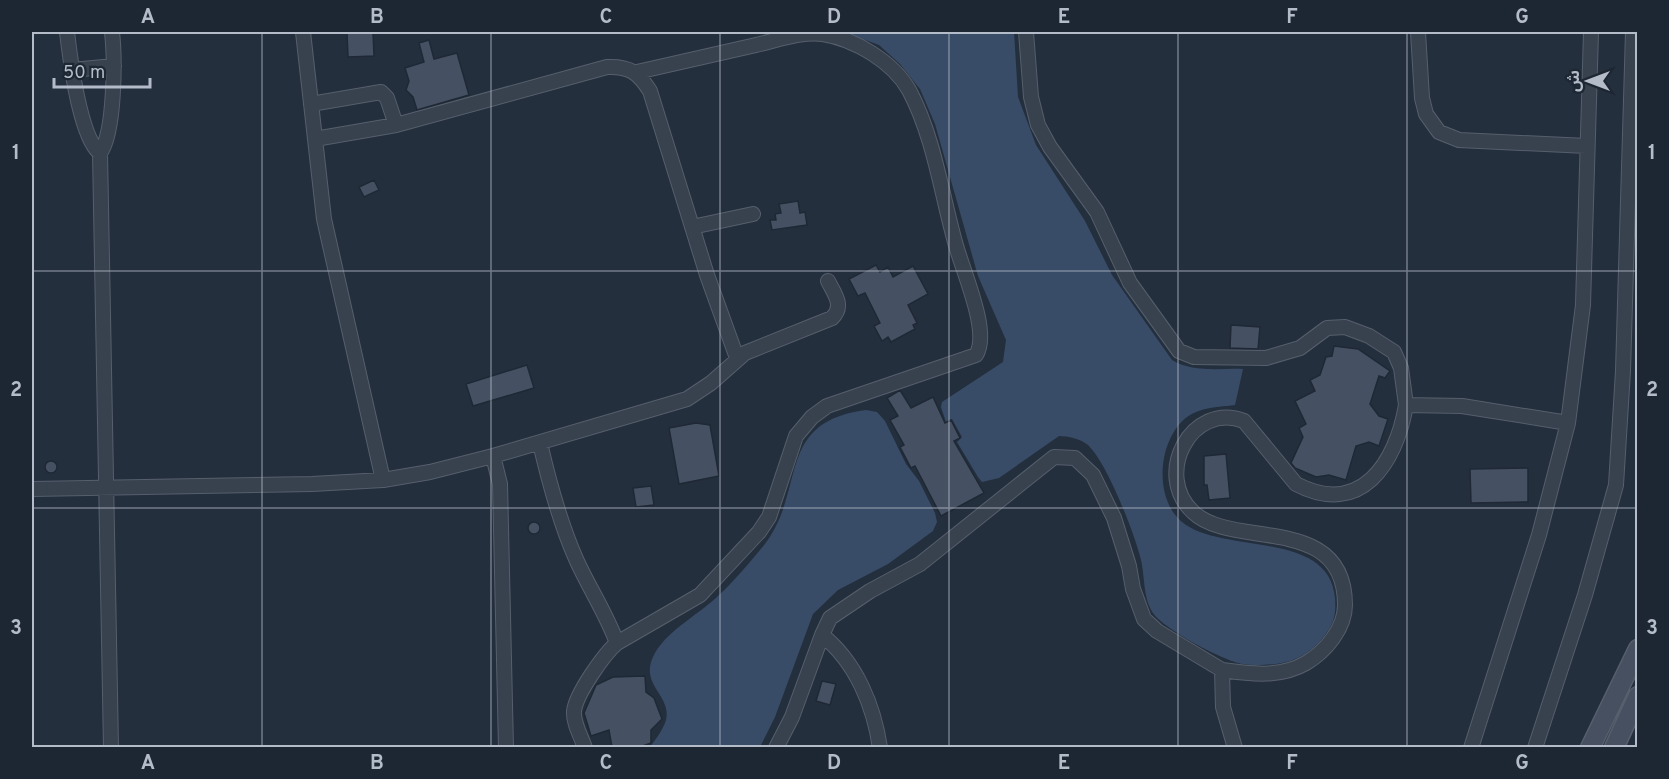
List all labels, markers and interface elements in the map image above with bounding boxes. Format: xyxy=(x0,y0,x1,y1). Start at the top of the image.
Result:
text: A xyxy=(141,5,155,31)
text: B xyxy=(370,5,384,31)
text: C xyxy=(600,5,612,31)
text: D xyxy=(827,5,841,31)
text: E xyxy=(1058,5,1070,31)
text: F xyxy=(1286,5,1298,31)
text: G xyxy=(1515,5,1529,31)
scale bar xyxy=(54,51,150,89)
north arrow xyxy=(1558,51,1618,111)
text: 50 m xyxy=(63,62,105,85)
text: ش xyxy=(1565,70,1585,92)
text: 1 xyxy=(12,141,20,167)
text: 1 xyxy=(1648,141,1656,167)
text: 2 xyxy=(10,378,22,404)
text: 2 xyxy=(1646,378,1658,404)
text: 3 xyxy=(10,616,22,642)
text: 3 xyxy=(1646,616,1658,642)
text: A xyxy=(141,751,155,777)
text: B xyxy=(370,751,384,777)
text: C xyxy=(600,751,612,777)
text: D xyxy=(827,751,841,777)
text: E xyxy=(1058,751,1070,777)
text: F xyxy=(1286,751,1298,777)
text: G xyxy=(1515,751,1529,777)

